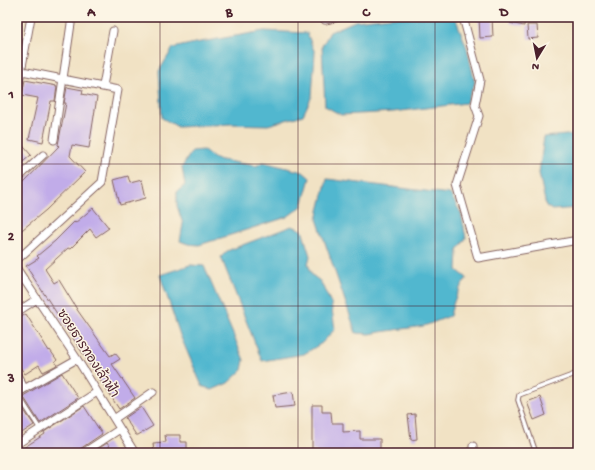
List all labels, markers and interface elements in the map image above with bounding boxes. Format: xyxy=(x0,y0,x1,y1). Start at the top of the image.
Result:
text: A xyxy=(86,6,96,21)
text: B xyxy=(225,6,234,21)
text: C xyxy=(361,6,371,21)
text: D xyxy=(499,6,509,21)
north arrow xyxy=(517,38,557,78)
text: N xyxy=(531,59,540,72)
text: 1 xyxy=(7,88,14,103)
text: 2 xyxy=(8,230,15,245)
street label: ซอยธารทองเล้าฟ้า xyxy=(53,305,124,401)
text: 3 xyxy=(7,372,15,387)

